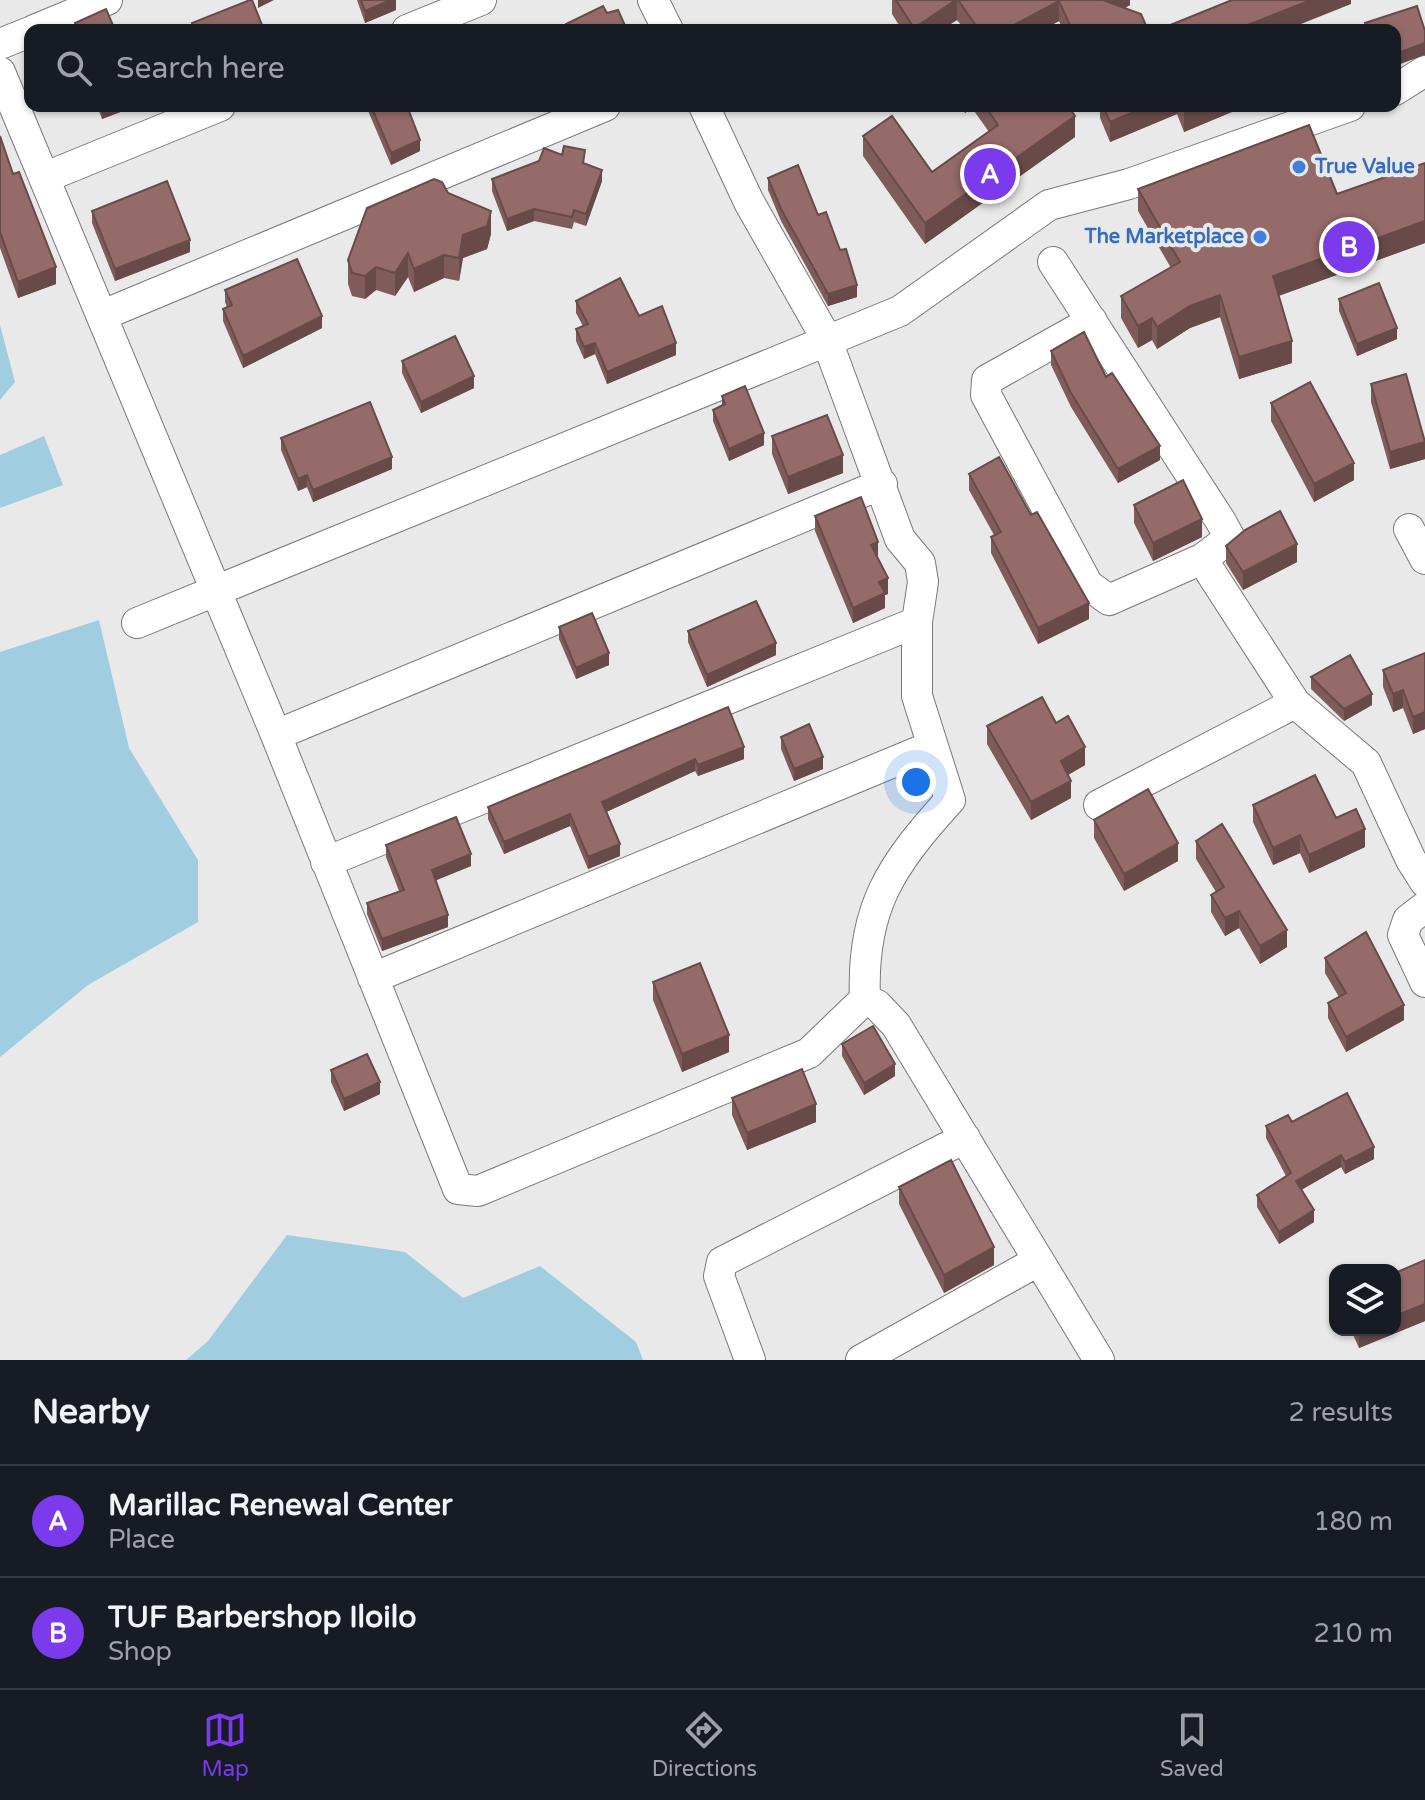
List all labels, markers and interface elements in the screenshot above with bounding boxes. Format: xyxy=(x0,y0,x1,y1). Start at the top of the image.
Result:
search box xyxy=(24,24,1401,112)
icon: search xyxy=(52,46,96,90)
text: Search here xyxy=(116,50,285,87)
pin: A xyxy=(964,144,1016,204)
place label: True Value xyxy=(1314,155,1415,179)
marker: True Value xyxy=(1290,158,1308,176)
pin: B xyxy=(1323,217,1375,277)
place label: The Marketplace xyxy=(1084,225,1244,249)
marker: The Marketplace xyxy=(1251,228,1269,246)
your location xyxy=(896,762,936,802)
map controls xyxy=(1329,1264,1401,1336)
button: layers xyxy=(1329,1264,1401,1336)
text: Nearby xyxy=(32,1392,150,1433)
text: 2 results xyxy=(1288,1397,1393,1428)
text: Marillac Renewal Center xyxy=(108,1487,453,1524)
text: A xyxy=(48,1506,68,1537)
text: 180 m xyxy=(1313,1506,1393,1537)
text: Place xyxy=(108,1524,175,1555)
text: TUF Barbershop Iloilo xyxy=(108,1599,416,1636)
text: B xyxy=(49,1618,67,1649)
text: 210 m xyxy=(1313,1618,1393,1649)
text: Shop xyxy=(108,1636,172,1667)
tab: Map xyxy=(201,1708,249,1782)
tab: Directions xyxy=(652,1708,757,1782)
tab: Saved xyxy=(1160,1708,1224,1782)

